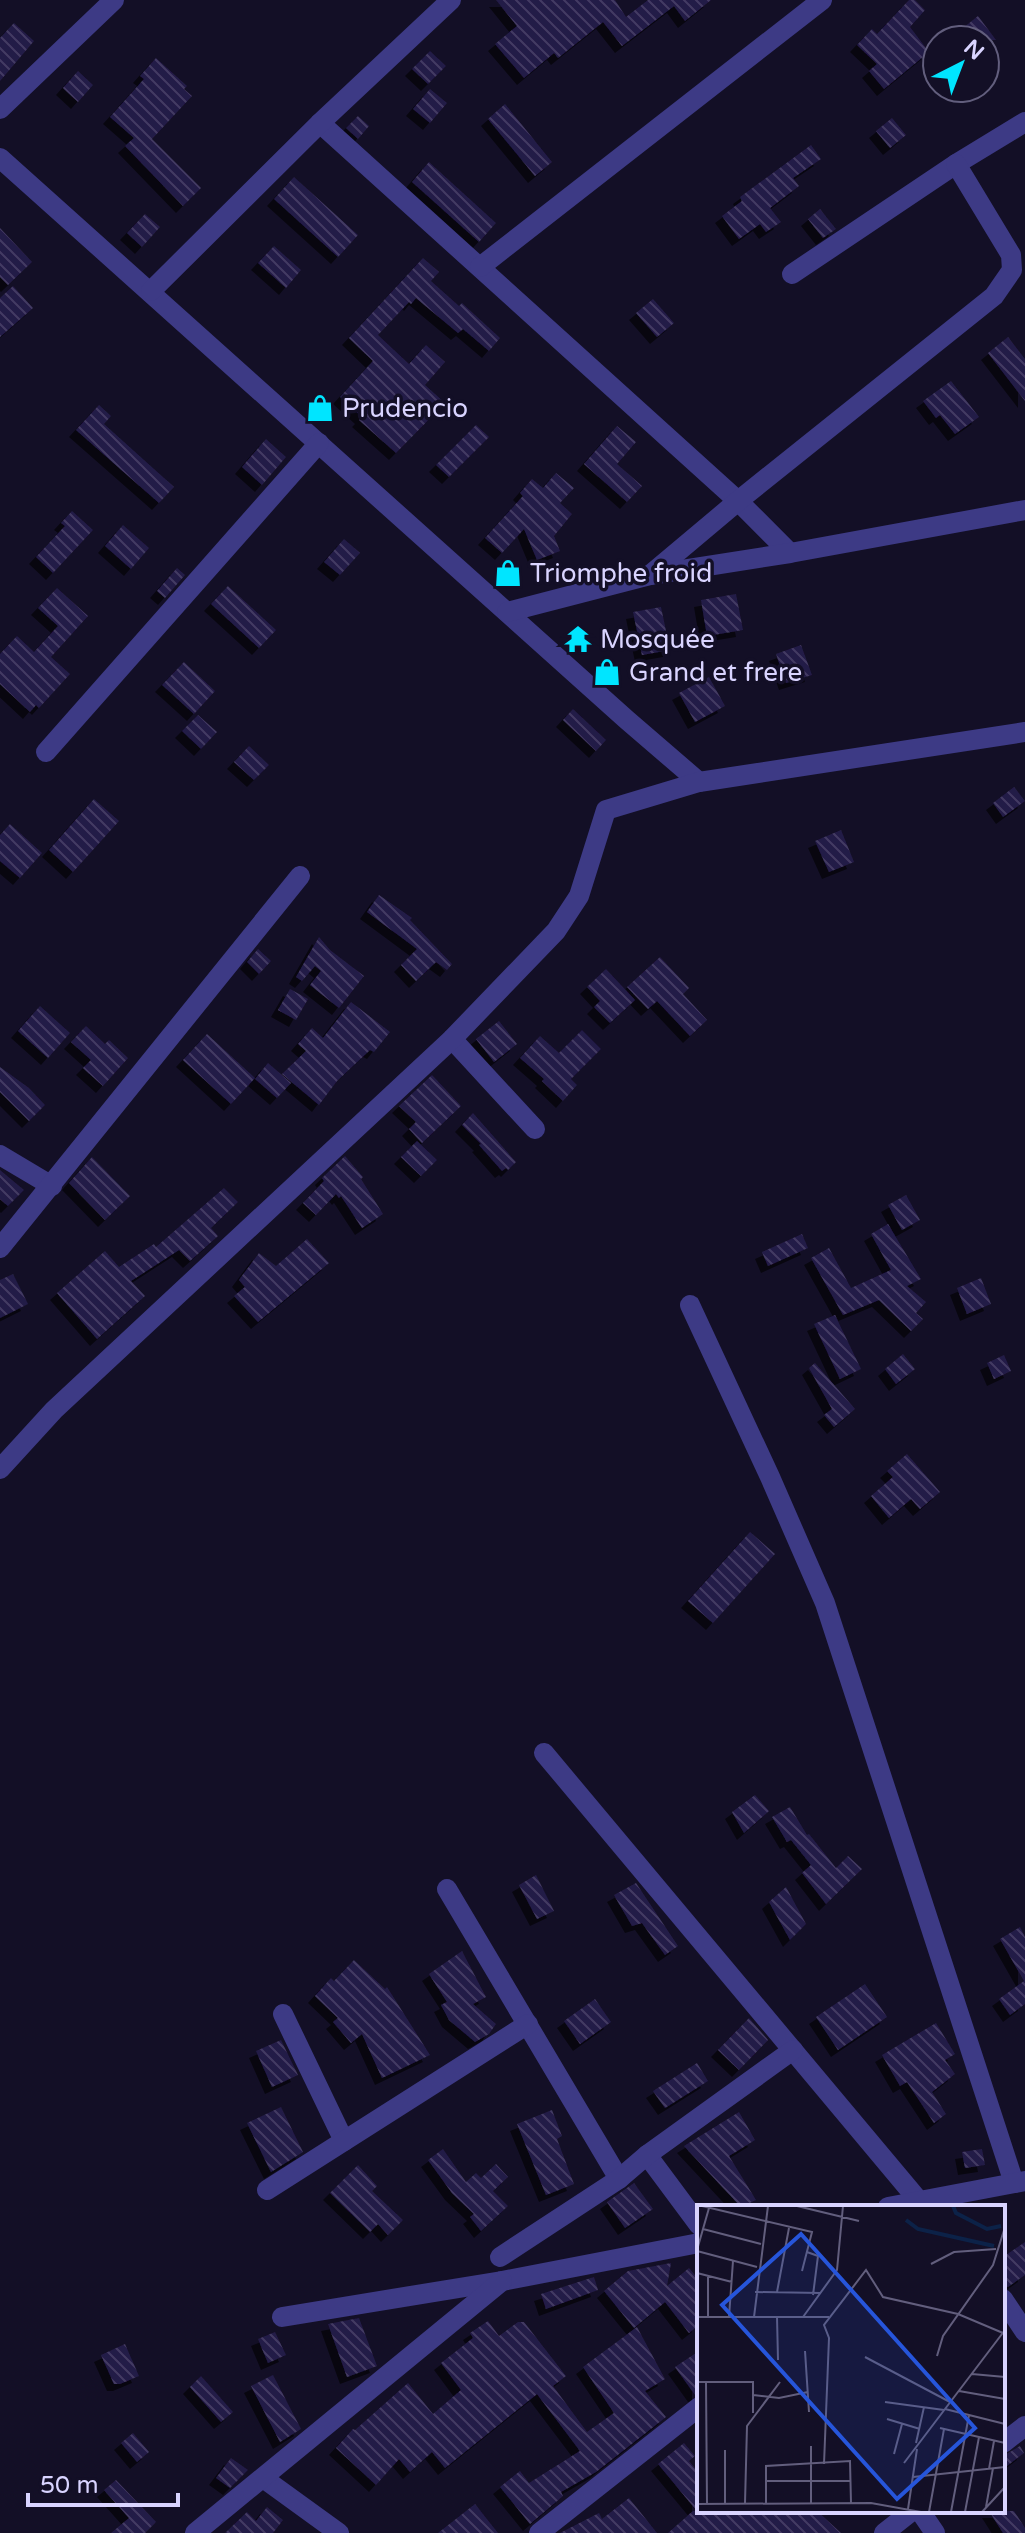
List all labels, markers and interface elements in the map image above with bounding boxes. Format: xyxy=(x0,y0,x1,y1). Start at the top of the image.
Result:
north arrow xyxy=(921,24,1001,104)
text: N xyxy=(958,34,989,65)
shop icon: Prudencio xyxy=(305,393,335,423)
place label: Prudencio xyxy=(342,393,468,424)
shop icon: Triomphe froid xyxy=(493,558,523,588)
place label: Triomphe froid xyxy=(530,558,712,589)
temple icon: Mosquée xyxy=(563,624,593,654)
place label: Mosquée xyxy=(600,624,715,655)
shop icon: Grand et frere xyxy=(592,657,622,687)
place label: Grand et frere xyxy=(629,657,802,688)
inset map xyxy=(697,2205,1005,2513)
scale bar xyxy=(28,2457,178,2507)
text: 50 m xyxy=(40,2471,98,2500)

